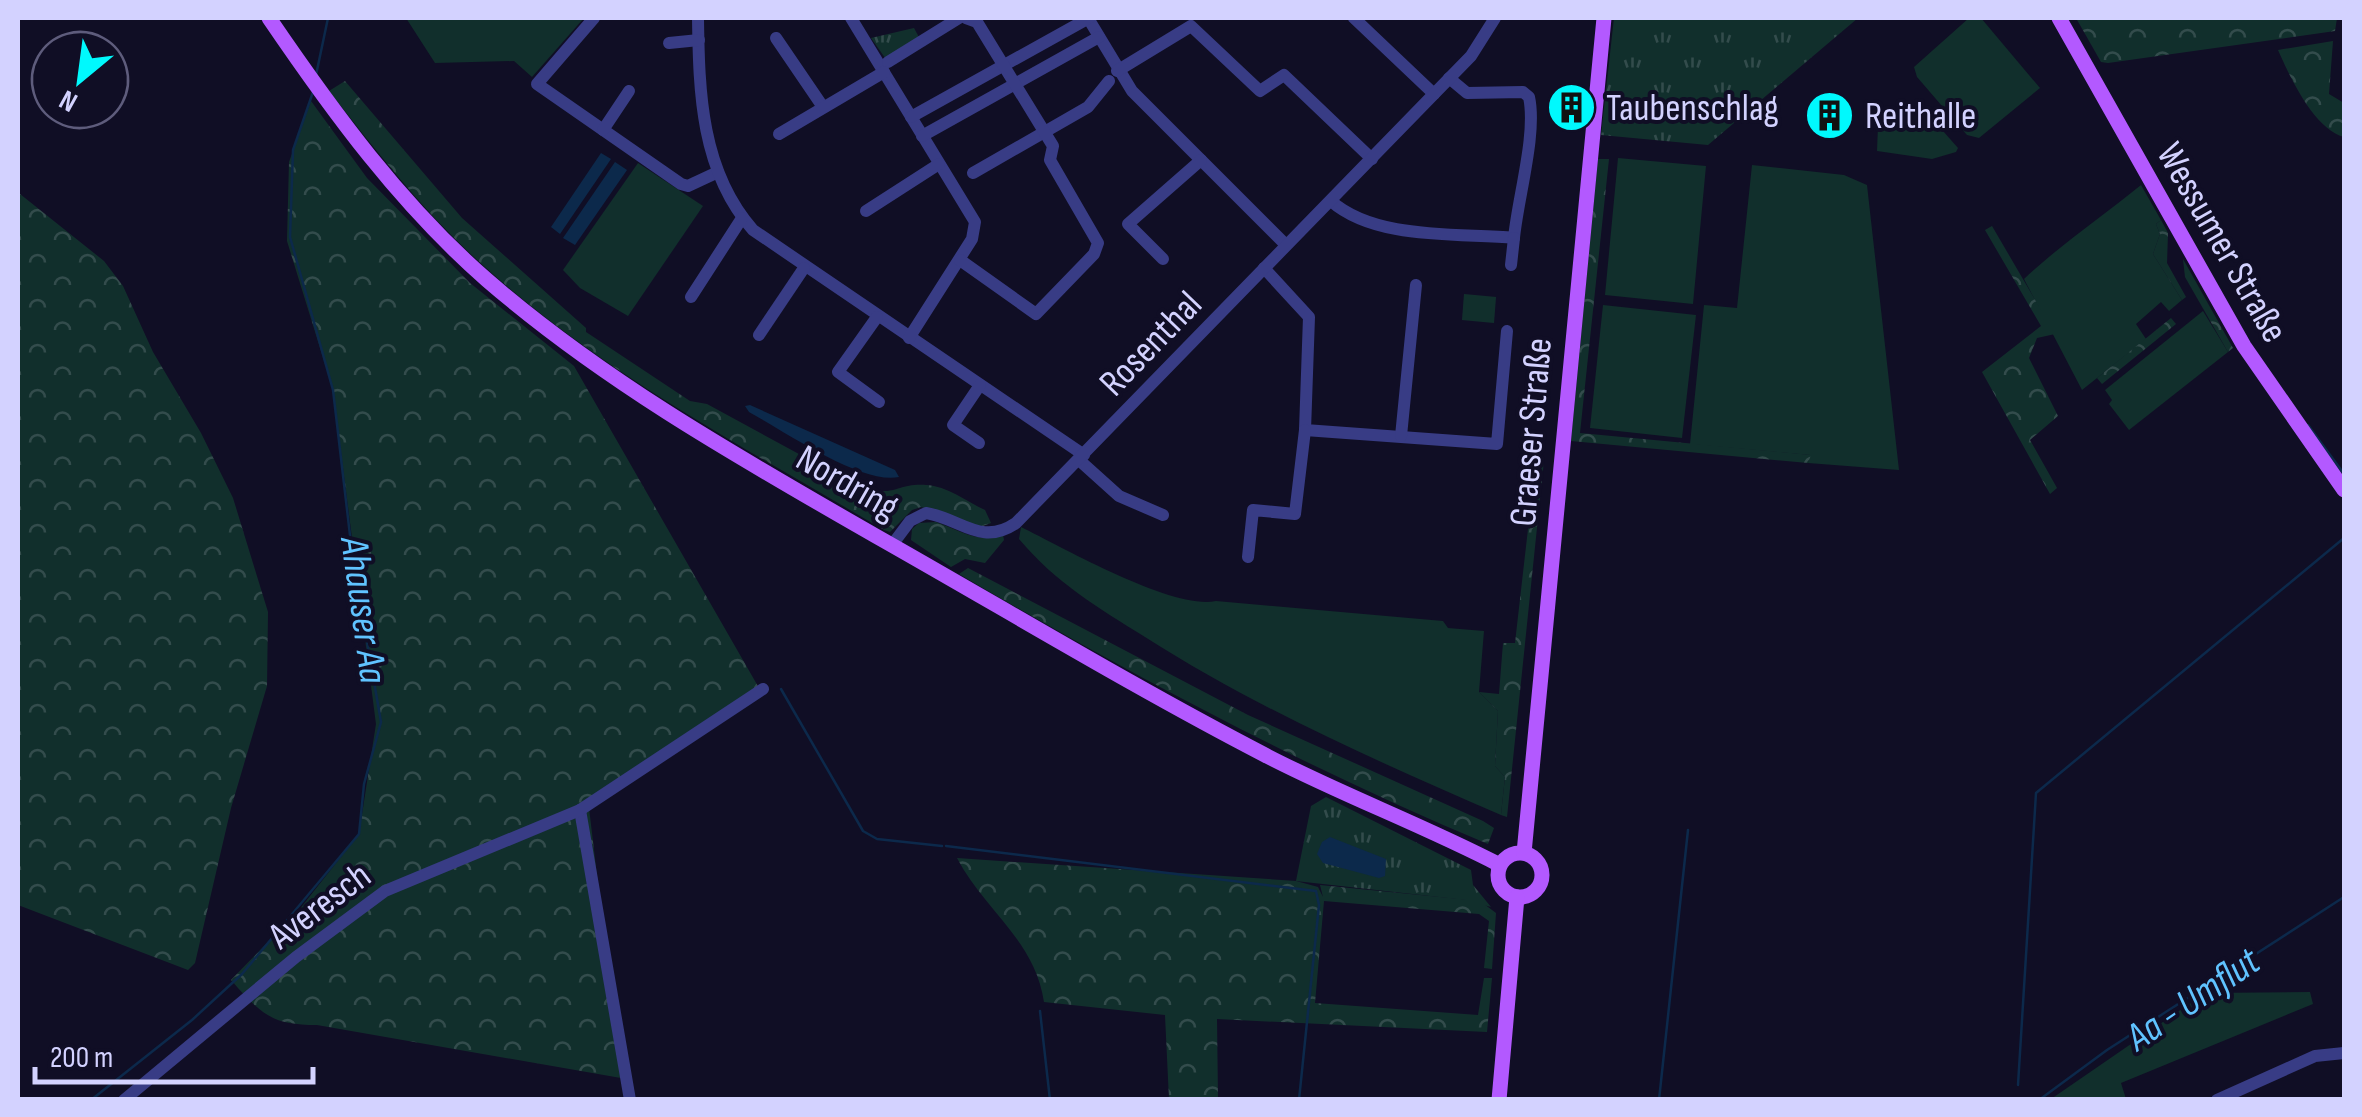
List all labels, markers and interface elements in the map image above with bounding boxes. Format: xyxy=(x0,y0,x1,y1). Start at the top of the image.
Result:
north arrow xyxy=(30,30,130,130)
building icon: Taubenschlag xyxy=(1545,81,1597,133)
text: N xyxy=(54,82,83,119)
place label: Taubenschlag xyxy=(1606,86,1779,131)
building icon: Reithalle xyxy=(1804,89,1856,141)
place label: Reithalle xyxy=(1865,94,1976,139)
street label: Wessumer Straße xyxy=(2147,135,2297,350)
street label: Rosenthal xyxy=(1090,282,1212,406)
street label: Graeser Straße xyxy=(1501,336,1562,528)
street label: Nordring xyxy=(788,436,906,530)
water label: Ahauser Aa xyxy=(329,532,397,686)
street label: Averesch xyxy=(259,853,380,960)
water label: Aa - Umflut xyxy=(2116,937,2270,1063)
scale bar xyxy=(35,1022,312,1084)
text: 200 m xyxy=(50,1040,113,1076)

